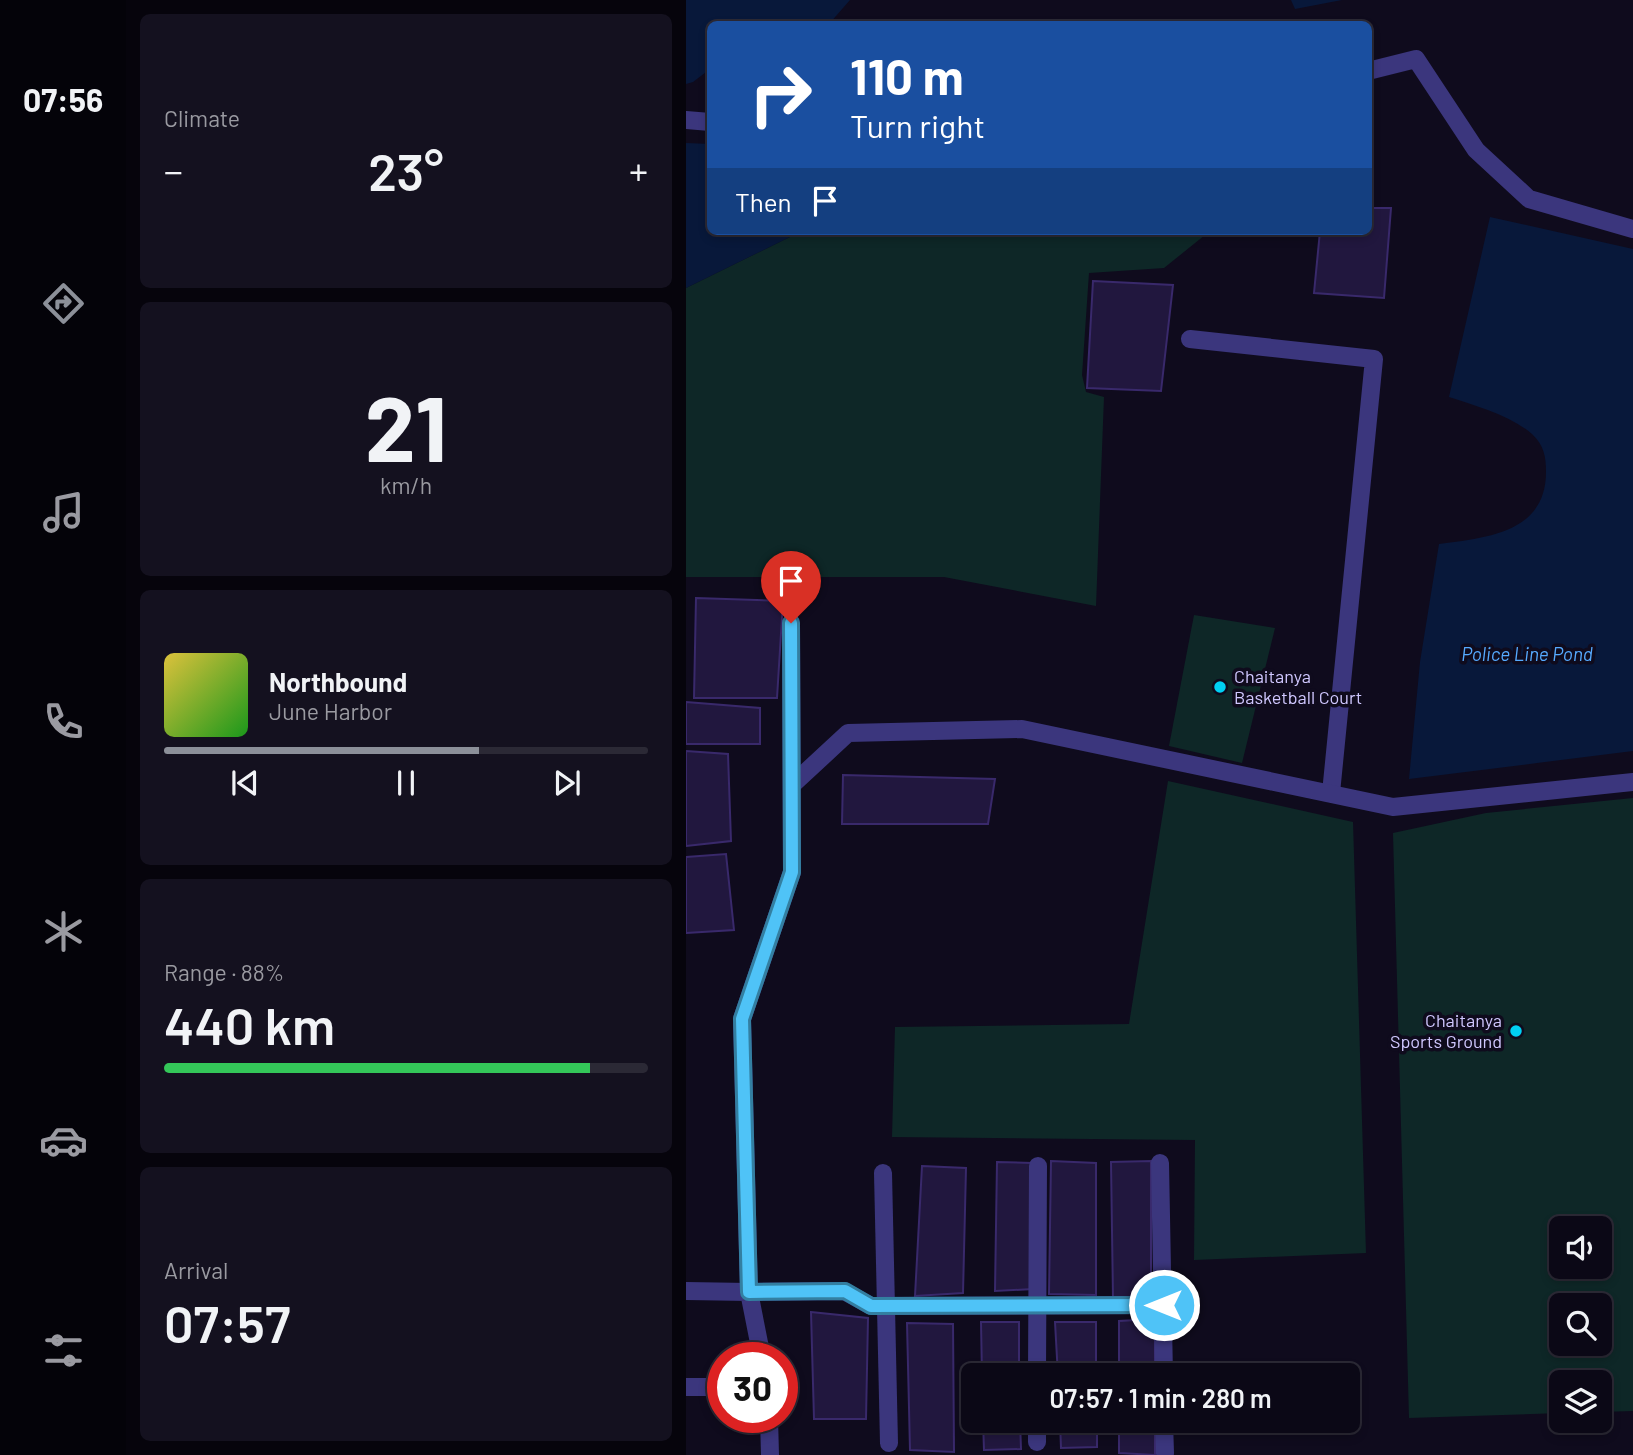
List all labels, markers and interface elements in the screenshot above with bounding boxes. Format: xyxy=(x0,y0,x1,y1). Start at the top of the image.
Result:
text: 110 m xyxy=(850,46,964,105)
icon: right xyxy=(735,49,826,140)
text: 07:56 xyxy=(23,80,103,118)
text: Climate xyxy=(164,104,240,132)
text: Turn right xyxy=(850,106,985,144)
text: 23° xyxy=(368,139,444,201)
text: − xyxy=(164,147,183,193)
text: + xyxy=(629,147,648,193)
icon: arrive xyxy=(806,182,844,220)
text: Then xyxy=(735,186,792,217)
icon: directions xyxy=(39,279,88,328)
text: 21 xyxy=(365,371,447,480)
text: km/h xyxy=(380,471,432,499)
icon: music xyxy=(39,488,88,537)
pin xyxy=(761,551,821,623)
icon: arrive xyxy=(772,562,810,600)
water label: Police Line Pond xyxy=(1461,642,1593,665)
place label: Chaitanya Basketball Court xyxy=(1234,665,1362,708)
text: Northbound xyxy=(269,666,407,697)
marker: Chaitanya Basketball Court xyxy=(1212,679,1228,695)
icon: phone xyxy=(39,697,88,746)
text: June Harbor xyxy=(269,697,392,725)
icon: previous xyxy=(226,764,264,802)
icon: pause xyxy=(387,764,425,802)
icon: next xyxy=(548,764,586,802)
icon: climate xyxy=(39,907,88,956)
text: Range · 88% xyxy=(164,958,284,986)
text: 440 km xyxy=(164,993,335,1055)
place label: Chaitanya Sports Ground xyxy=(1390,1009,1502,1052)
marker: Chaitanya Sports Ground xyxy=(1508,1023,1524,1039)
icon: car xyxy=(39,1116,88,1165)
map controls xyxy=(1549,1216,1612,1433)
button: sound xyxy=(1549,1216,1612,1279)
text: Arrival xyxy=(164,1256,228,1284)
position arrow xyxy=(1127,1268,1201,1342)
text: 07:57 xyxy=(164,1291,290,1353)
button: search xyxy=(1549,1293,1612,1356)
icon: filters xyxy=(39,1326,88,1375)
speed limit sign: 30 xyxy=(707,1342,798,1433)
button: layers xyxy=(1549,1370,1612,1433)
text: 07:57 · 1 min · 280 m xyxy=(1049,1382,1272,1413)

